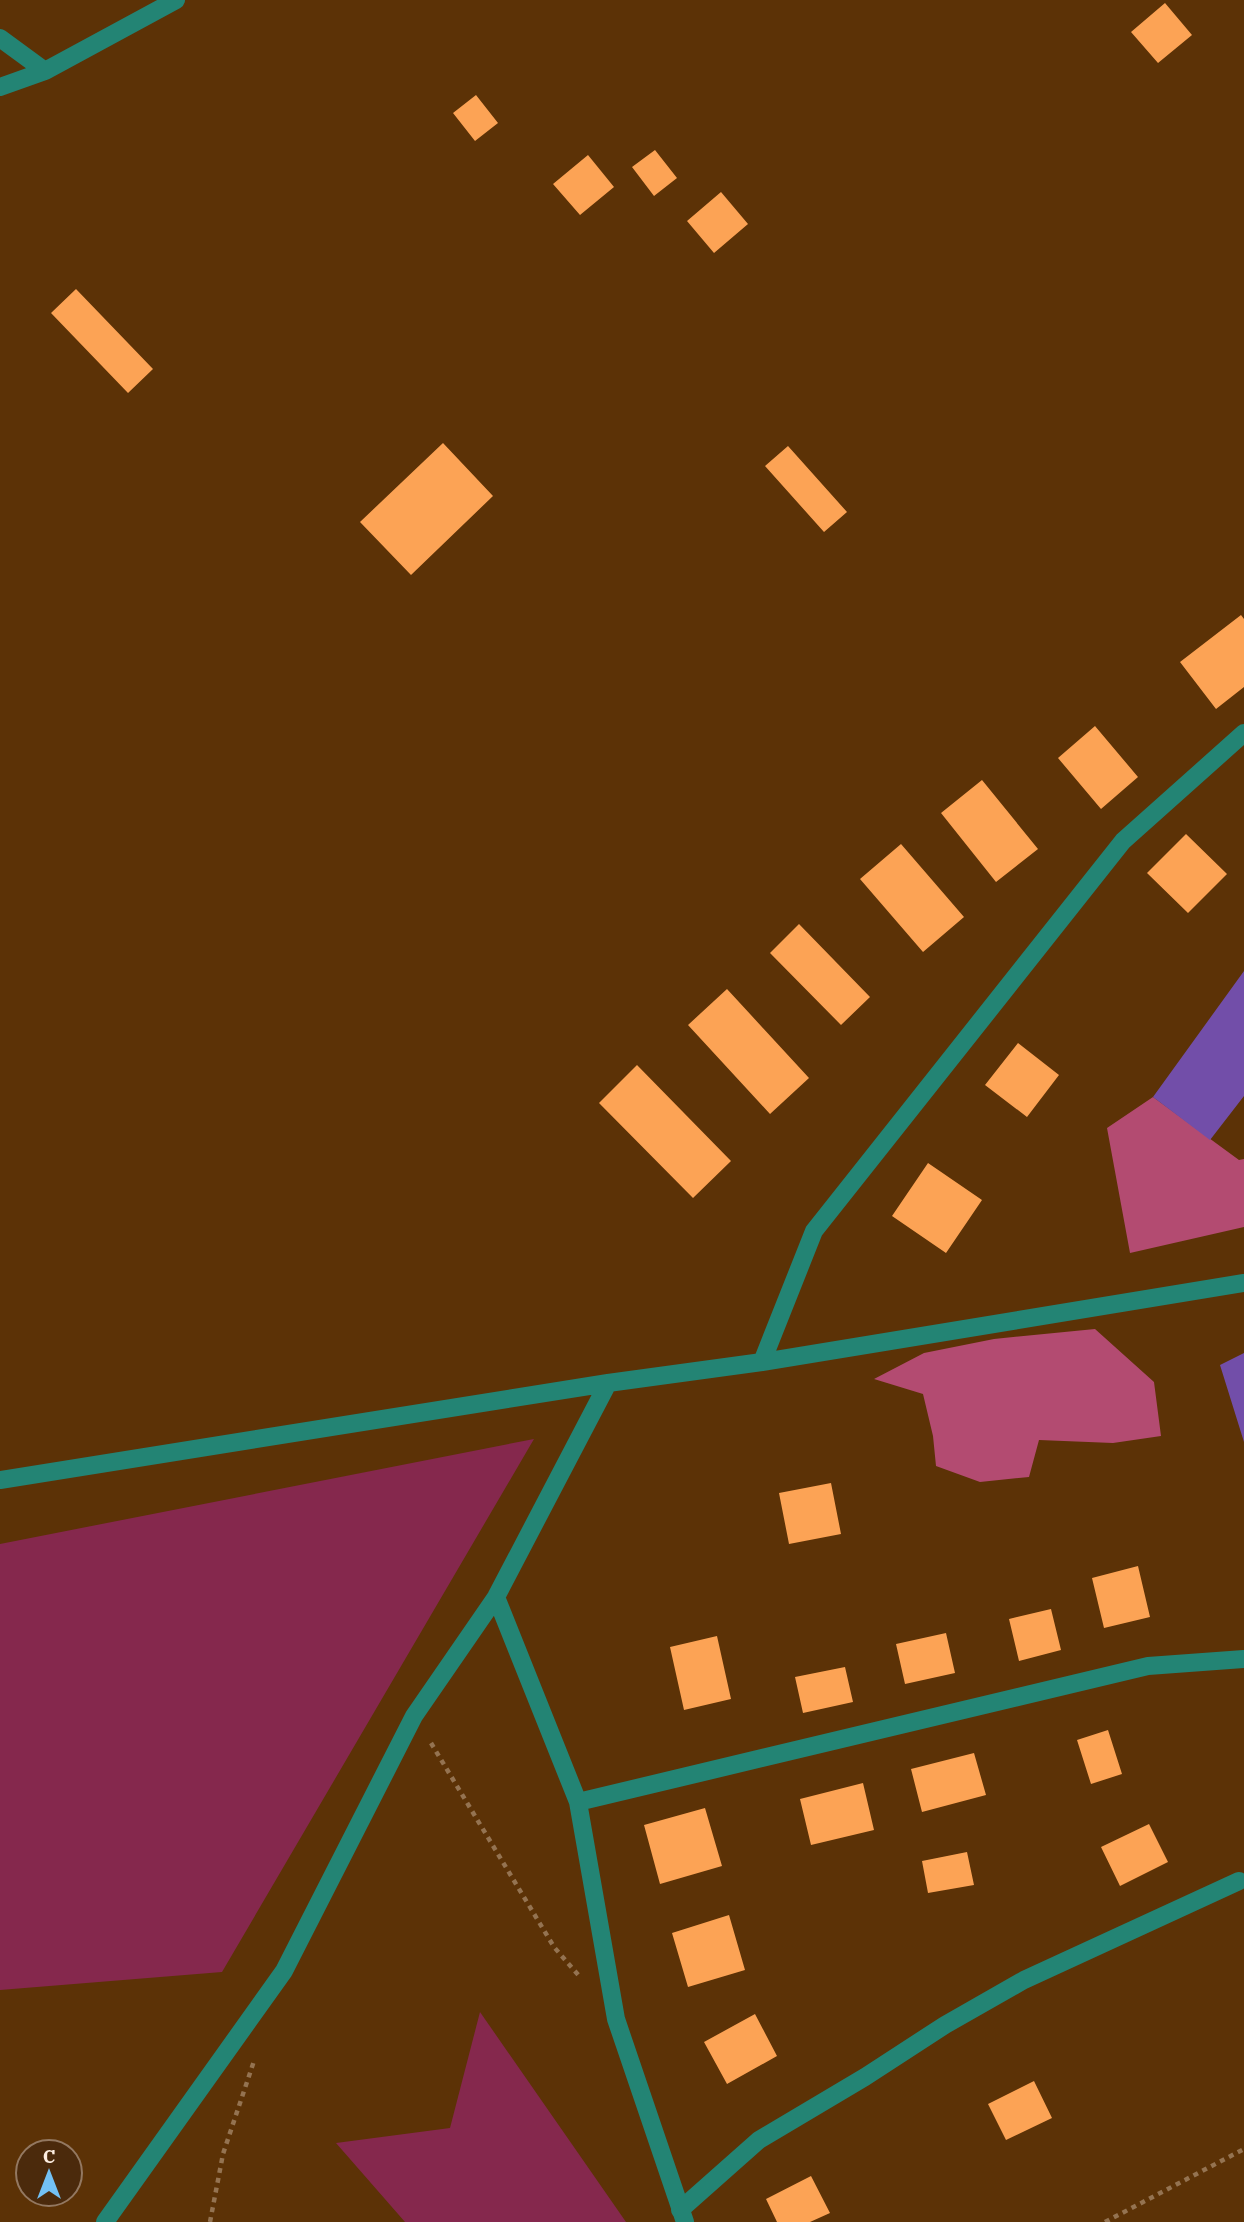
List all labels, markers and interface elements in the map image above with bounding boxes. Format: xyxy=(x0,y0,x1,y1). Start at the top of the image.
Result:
north arrow xyxy=(14,2138,84,2208)
text: С xyxy=(43,2144,55,2168)

